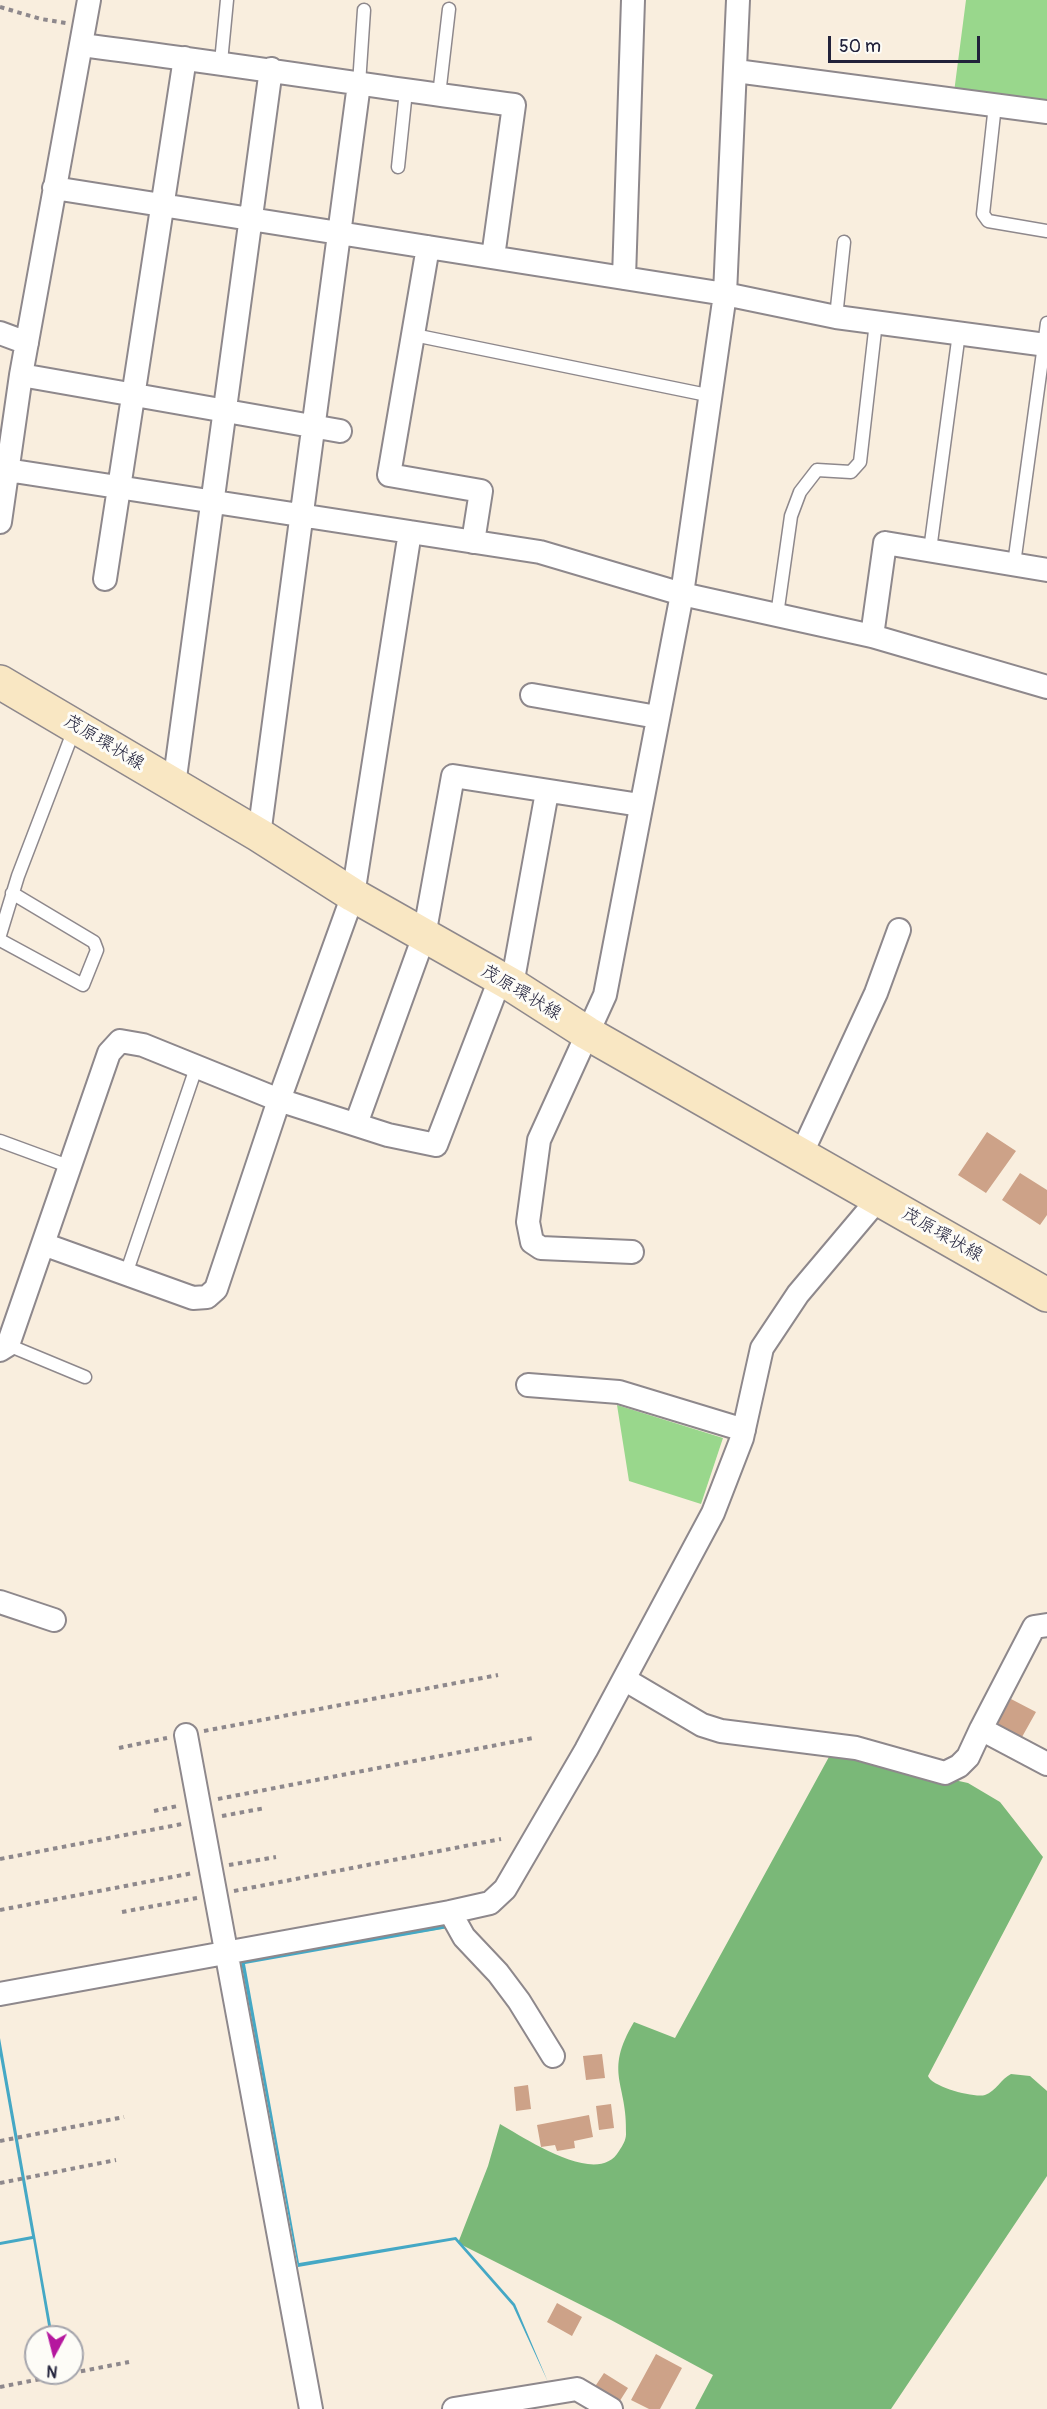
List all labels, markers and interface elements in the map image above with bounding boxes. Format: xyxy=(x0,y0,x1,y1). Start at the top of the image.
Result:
scale bar xyxy=(831,24,982,62)
text: 50 m xyxy=(839,35,881,58)
street label: 茂原環状線 xyxy=(60,711,148,775)
street label: 茂原環状線 xyxy=(477,961,565,1025)
street label: 茂原環状線 xyxy=(898,1203,986,1267)
north arrow xyxy=(24,2325,84,2385)
text: N xyxy=(45,2360,59,2381)

